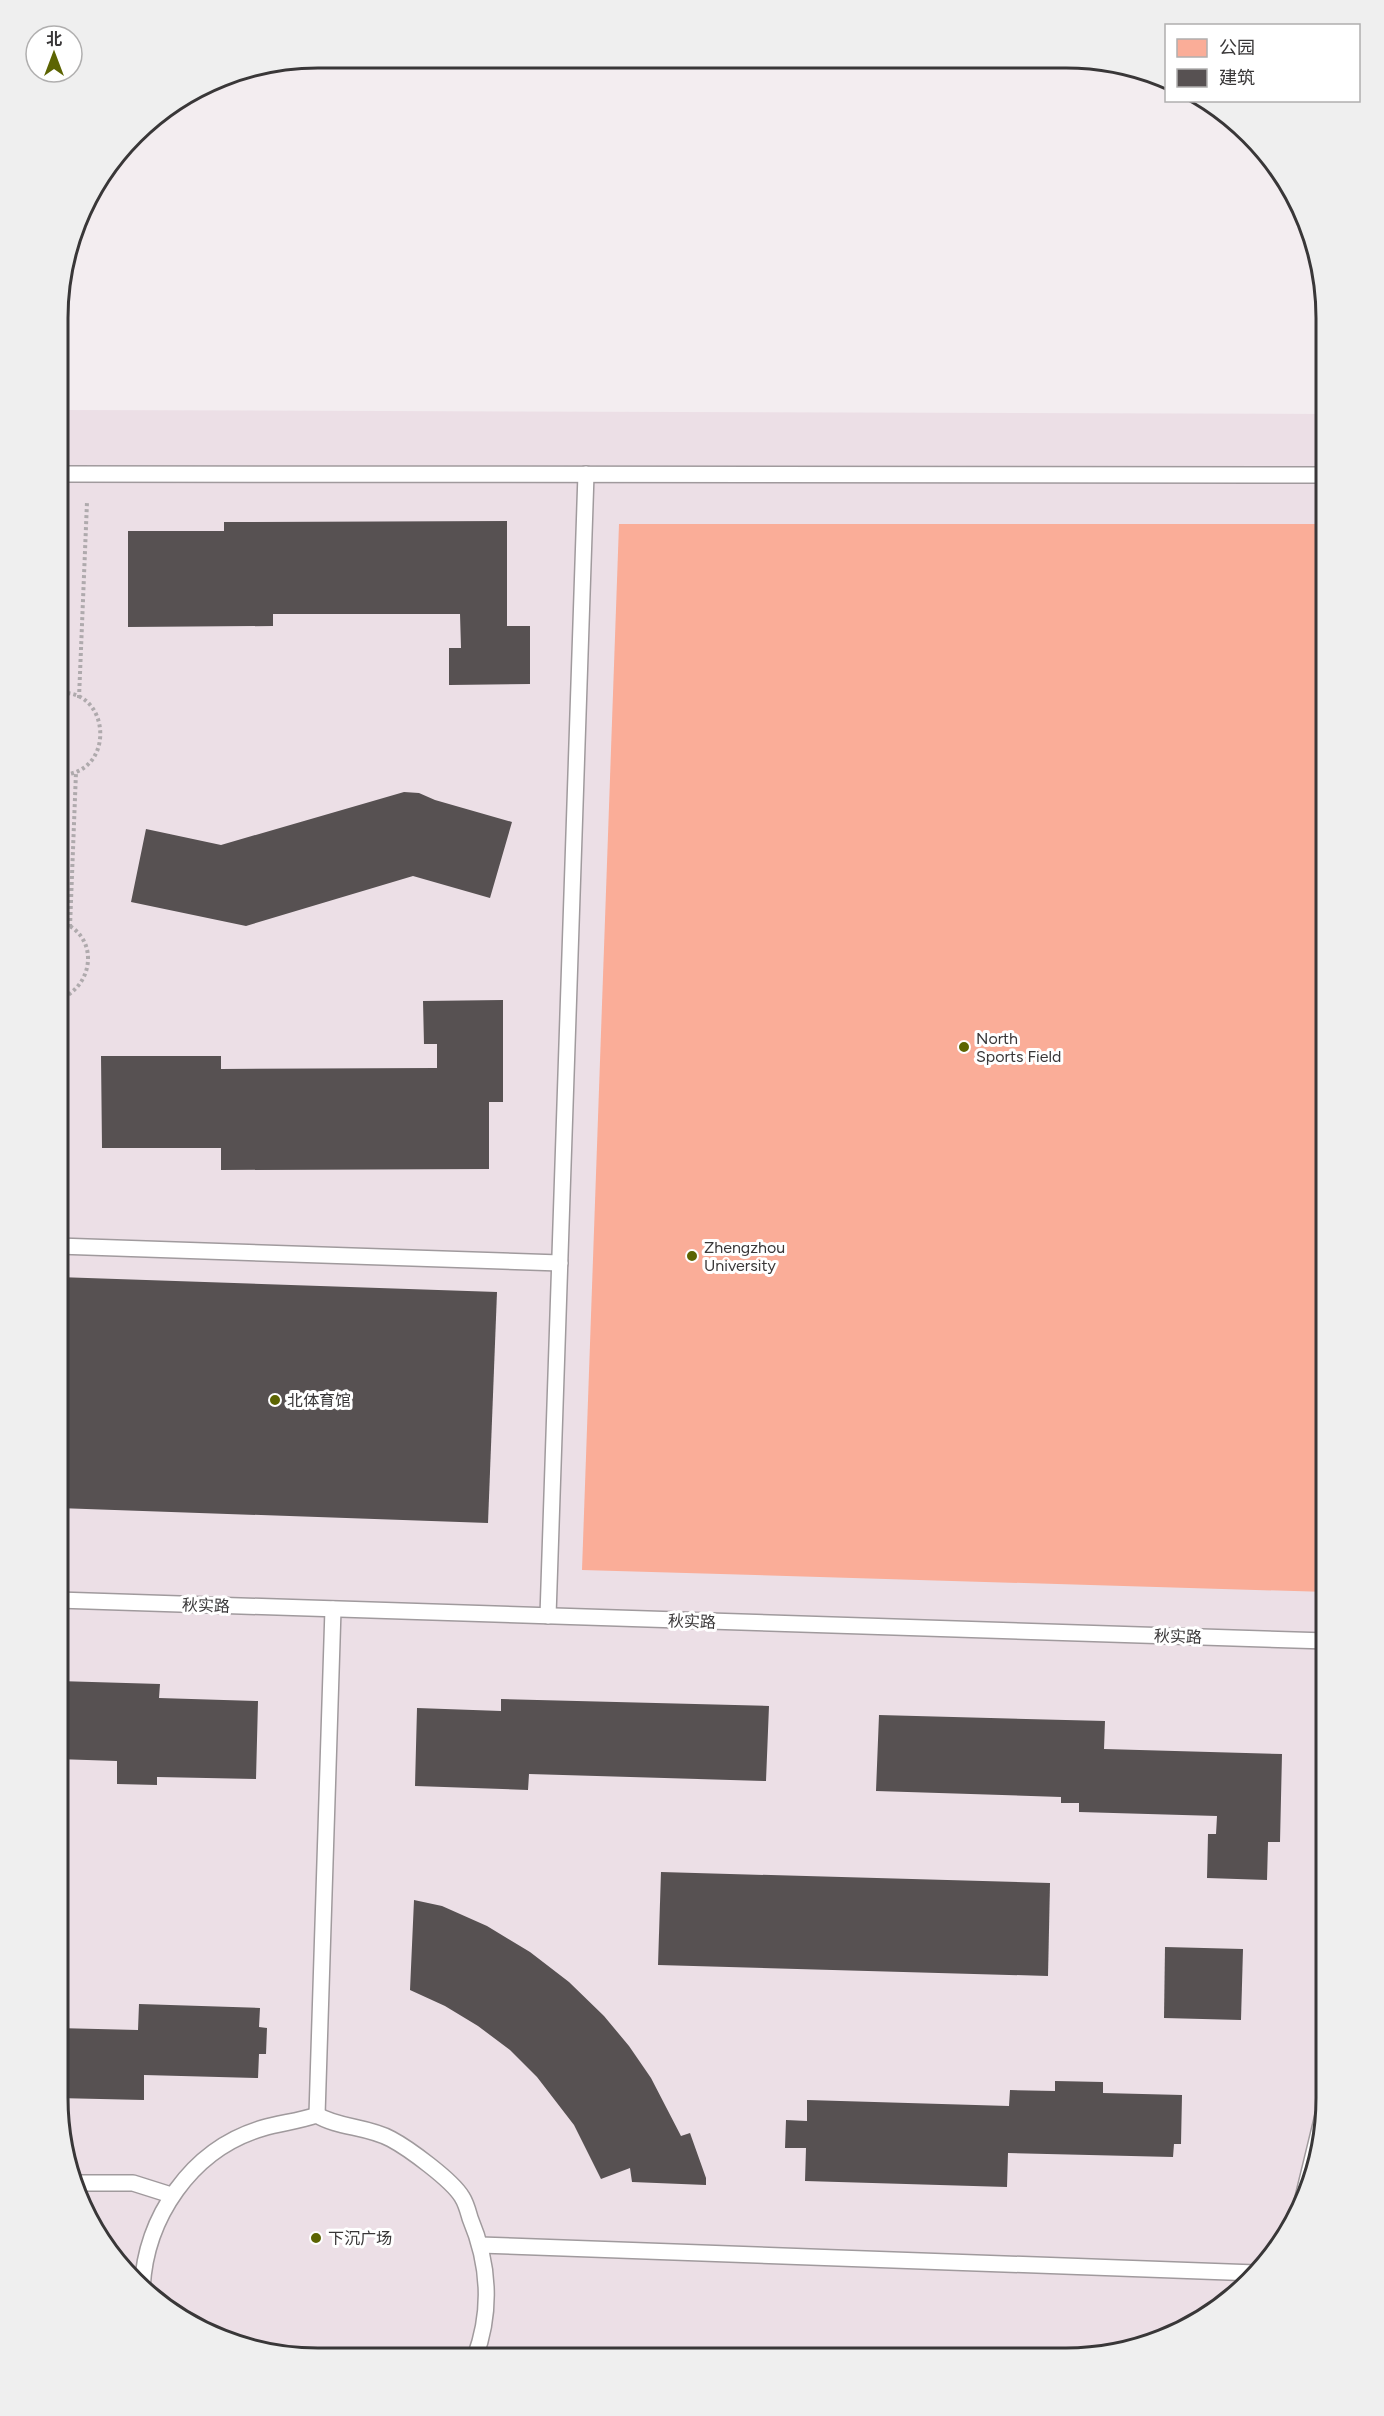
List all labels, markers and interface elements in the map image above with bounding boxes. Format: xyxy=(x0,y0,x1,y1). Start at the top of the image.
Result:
north arrow xyxy=(24,24,84,84)
legend xyxy=(1165,24,1360,102)
text: 北 xyxy=(46,30,62,49)
text: 公园 xyxy=(1219,37,1255,59)
text: 建筑 xyxy=(1219,67,1255,89)
place label: North Sports Field xyxy=(976,1029,1061,1066)
marker: North Sports Field xyxy=(957,1040,971,1054)
place label: Zhengzhou University xyxy=(704,1238,785,1275)
marker: Zhengzhou University xyxy=(685,1249,699,1263)
place label: 北体育馆 xyxy=(287,1391,351,1410)
marker: 北体育馆 xyxy=(268,1393,282,1407)
street label: 秋实路 xyxy=(182,1595,230,1616)
street label: 秋实路 xyxy=(668,1611,716,1632)
street label: 秋实路 xyxy=(1154,1626,1202,1647)
place label: 下沉广场 xyxy=(328,2229,392,2248)
marker: 下沉广场 xyxy=(309,2231,323,2245)

